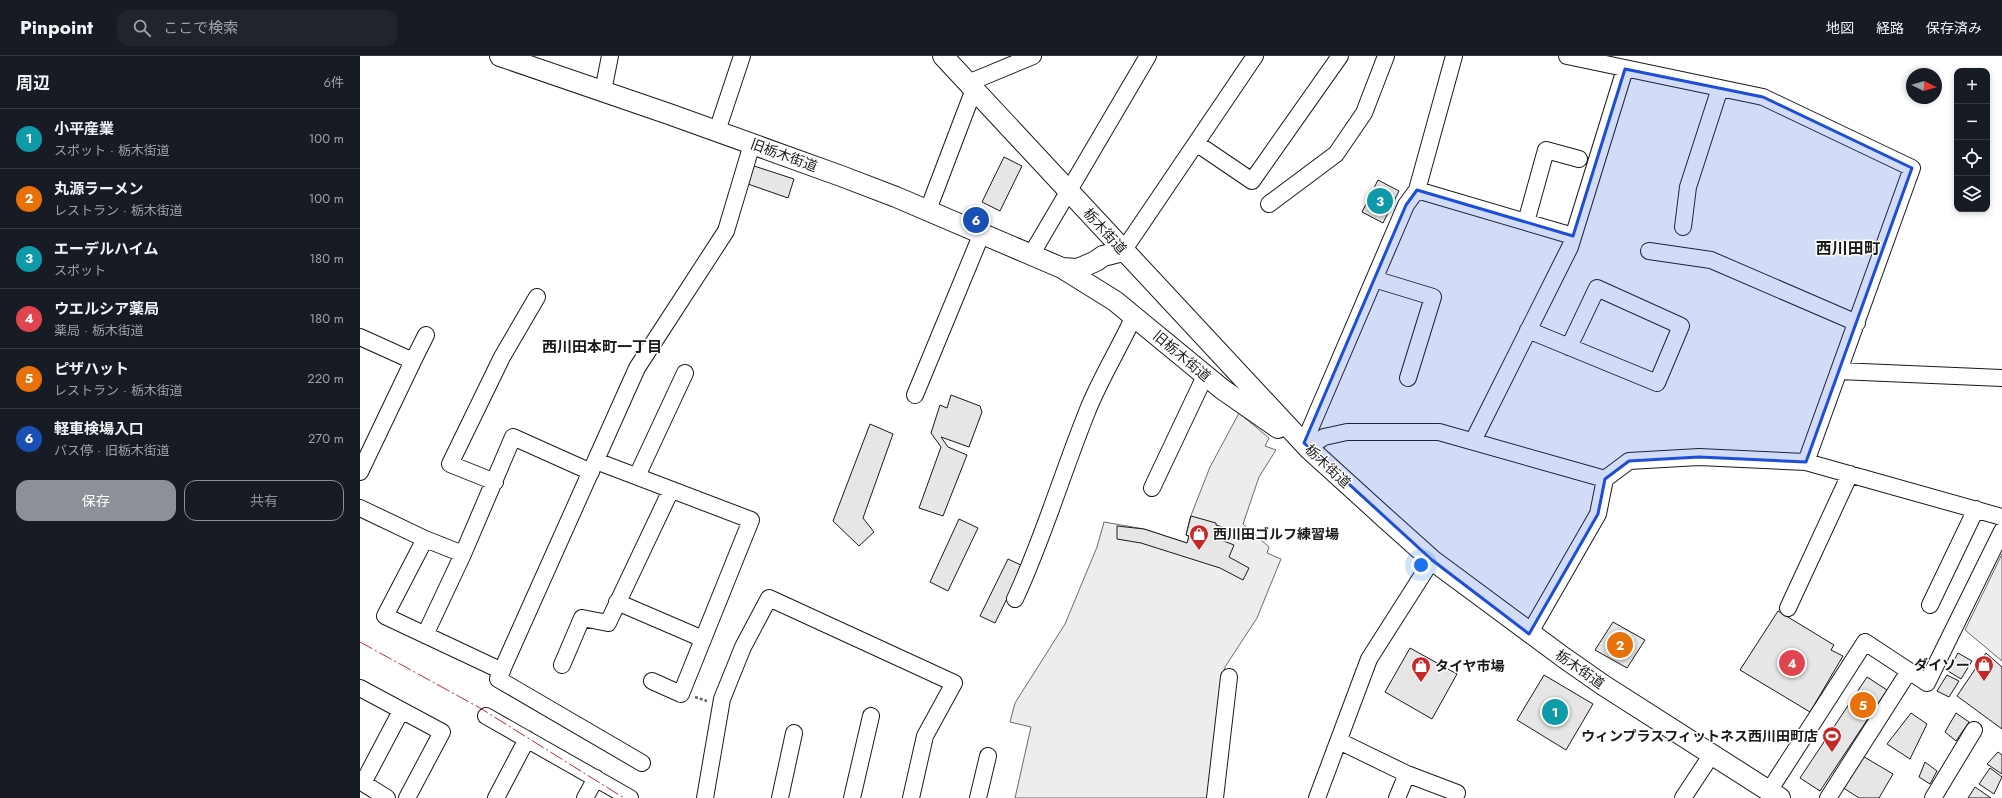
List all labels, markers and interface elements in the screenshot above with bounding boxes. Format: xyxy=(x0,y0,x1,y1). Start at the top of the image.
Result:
search box xyxy=(117,10,397,46)
text: Pinpoint xyxy=(20,14,93,41)
icon: search xyxy=(131,17,153,39)
text: ここで検索 xyxy=(163,17,238,39)
text: 地図 xyxy=(1826,18,1854,38)
text: 経路 xyxy=(1876,18,1904,38)
text: 保存済み xyxy=(1926,18,1982,38)
north arrow xyxy=(1906,68,1942,104)
map controls xyxy=(1954,68,1990,212)
button: + xyxy=(1954,68,1990,104)
text: 周辺 xyxy=(16,71,50,95)
text: 6件 xyxy=(324,73,344,92)
button: − xyxy=(1954,104,1990,140)
text: 小平産業 xyxy=(54,118,114,140)
text: 1 xyxy=(26,129,32,148)
text: 100 m xyxy=(309,129,344,148)
street label: 旧栃木街道 xyxy=(748,134,820,176)
button: locate xyxy=(1954,140,1990,176)
text: スポット · 栃木街道 xyxy=(54,141,170,160)
button: layers xyxy=(1954,176,1990,212)
text: 丸源ラーメン xyxy=(54,178,143,200)
pin: 3 xyxy=(1367,186,1393,216)
text: 2 xyxy=(25,189,33,208)
text: 100 m xyxy=(309,189,344,208)
text: レストラン · 栃木街道 xyxy=(54,201,183,220)
street label: 栃木街道 xyxy=(1079,204,1131,258)
pin: 6 xyxy=(963,205,989,235)
district label: 西川田町 xyxy=(1816,237,1880,260)
text: エーデルハイム xyxy=(54,238,158,260)
text: 3 xyxy=(25,249,33,268)
text: 180 m xyxy=(309,249,344,268)
text: スポット xyxy=(54,261,106,280)
text: ウエルシア薬局 xyxy=(54,298,159,320)
text: 4 xyxy=(24,309,34,328)
text: 180 m xyxy=(309,309,344,328)
text: 薬局 · 栃木街道 xyxy=(54,321,144,340)
street label: 旧栃木街道 xyxy=(1149,326,1215,386)
district label: 西川田本町一丁目 xyxy=(542,336,662,358)
text: ピザハット xyxy=(54,358,129,380)
text: 5 xyxy=(25,369,33,388)
text: 220 m xyxy=(307,369,344,388)
text: レストラン · 栃木街道 xyxy=(54,381,183,400)
text: 軽車検場入口 xyxy=(54,418,144,440)
text: 6 xyxy=(25,429,33,448)
text: 270 m xyxy=(308,429,344,448)
street label: 栃木街道 xyxy=(1301,440,1355,492)
text: バス停 · 旧栃木街道 xyxy=(54,441,170,460)
button: 保存 xyxy=(16,480,176,521)
button: 共有 xyxy=(184,480,344,521)
shop icon: 西川田ゴルフ練習場 xyxy=(1188,523,1210,551)
place label: 西川田ゴルフ練習場 xyxy=(1213,524,1339,544)
your location xyxy=(1411,555,1431,575)
pin: 2 xyxy=(1607,630,1633,660)
street label: 栃木街道 xyxy=(1551,645,1609,693)
pin: 4 xyxy=(1779,648,1805,678)
shop icon: ダイソー xyxy=(1973,654,1995,682)
shop icon: タイヤ市場 xyxy=(1410,655,1432,683)
place label: ダイソー xyxy=(1914,655,1970,675)
place label: タイヤ市場 xyxy=(1435,656,1505,676)
pin: 5 xyxy=(1850,690,1876,720)
pin: 1 xyxy=(1542,697,1568,727)
sports icon: ウィンプラスフィットネス西川田町店 xyxy=(1821,725,1843,753)
place label: ウィンプラスフィットネス西川田町店 xyxy=(1581,726,1818,746)

